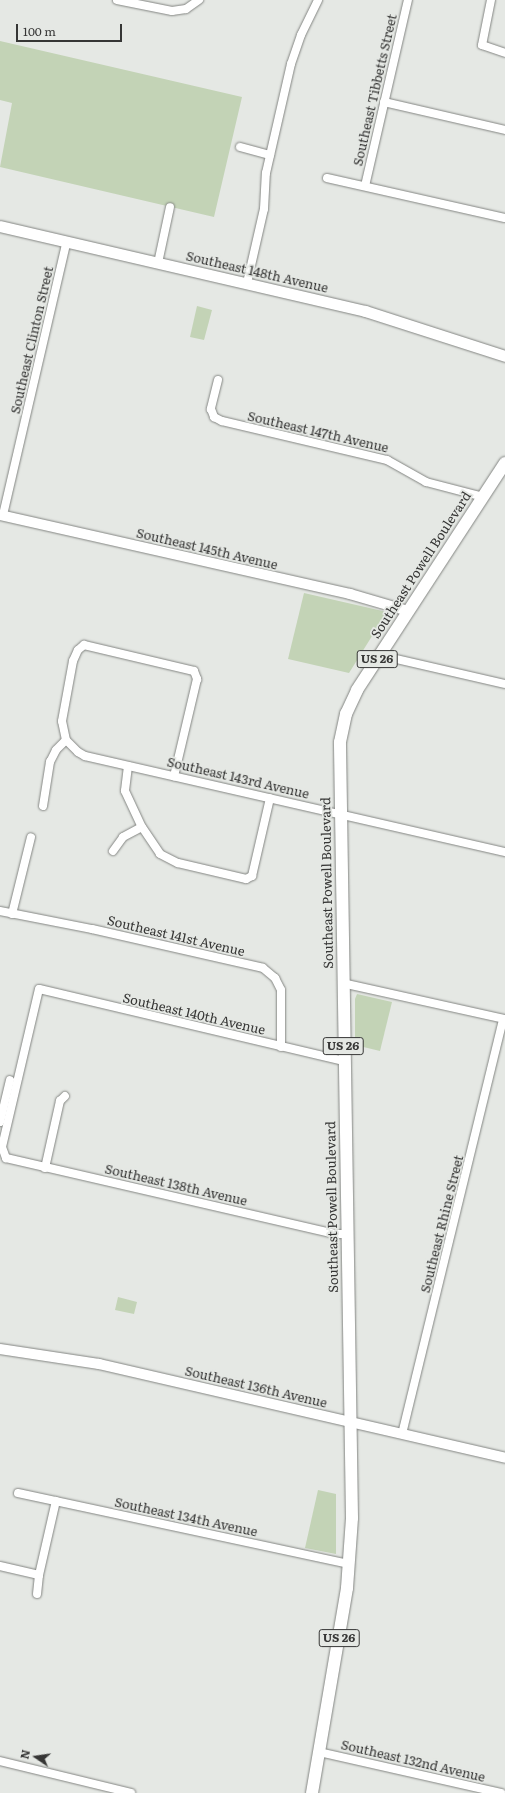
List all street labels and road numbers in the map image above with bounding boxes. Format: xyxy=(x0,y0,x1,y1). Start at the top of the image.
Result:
street label: Southeast Tibbetts Street xyxy=(350,12,400,168)
street label: Southeast 148th Avenue xyxy=(184,248,330,296)
street label: Southeast Clinton Street xyxy=(7,265,57,415)
street label: Southeast 147th Avenue xyxy=(246,408,390,456)
street label: Southeast Powell Boulevard xyxy=(368,489,474,641)
street label: Southeast 145th Avenue xyxy=(135,525,279,573)
road number: US 26 xyxy=(356,649,398,669)
street label: Southeast 143rd Avenue xyxy=(165,754,311,802)
street label: Southeast Powell Boulevard xyxy=(318,797,336,969)
street label: Southeast 141st Avenue xyxy=(106,913,246,959)
street label: Southeast 140th Avenue xyxy=(121,990,267,1038)
road number: US 26 xyxy=(322,1036,364,1056)
street label: Southeast Powell Boulevard xyxy=(323,1121,341,1293)
street label: Southeast Rhine Street xyxy=(417,1153,467,1295)
street label: Southeast 138th Avenue xyxy=(103,1161,249,1209)
street label: Southeast 136th Avenue xyxy=(183,1363,329,1411)
street label: Southeast 134th Avenue xyxy=(113,1494,259,1540)
road number: US 26 xyxy=(318,1628,360,1648)
street label: Southeast 132nd Avenue xyxy=(339,1737,487,1785)

